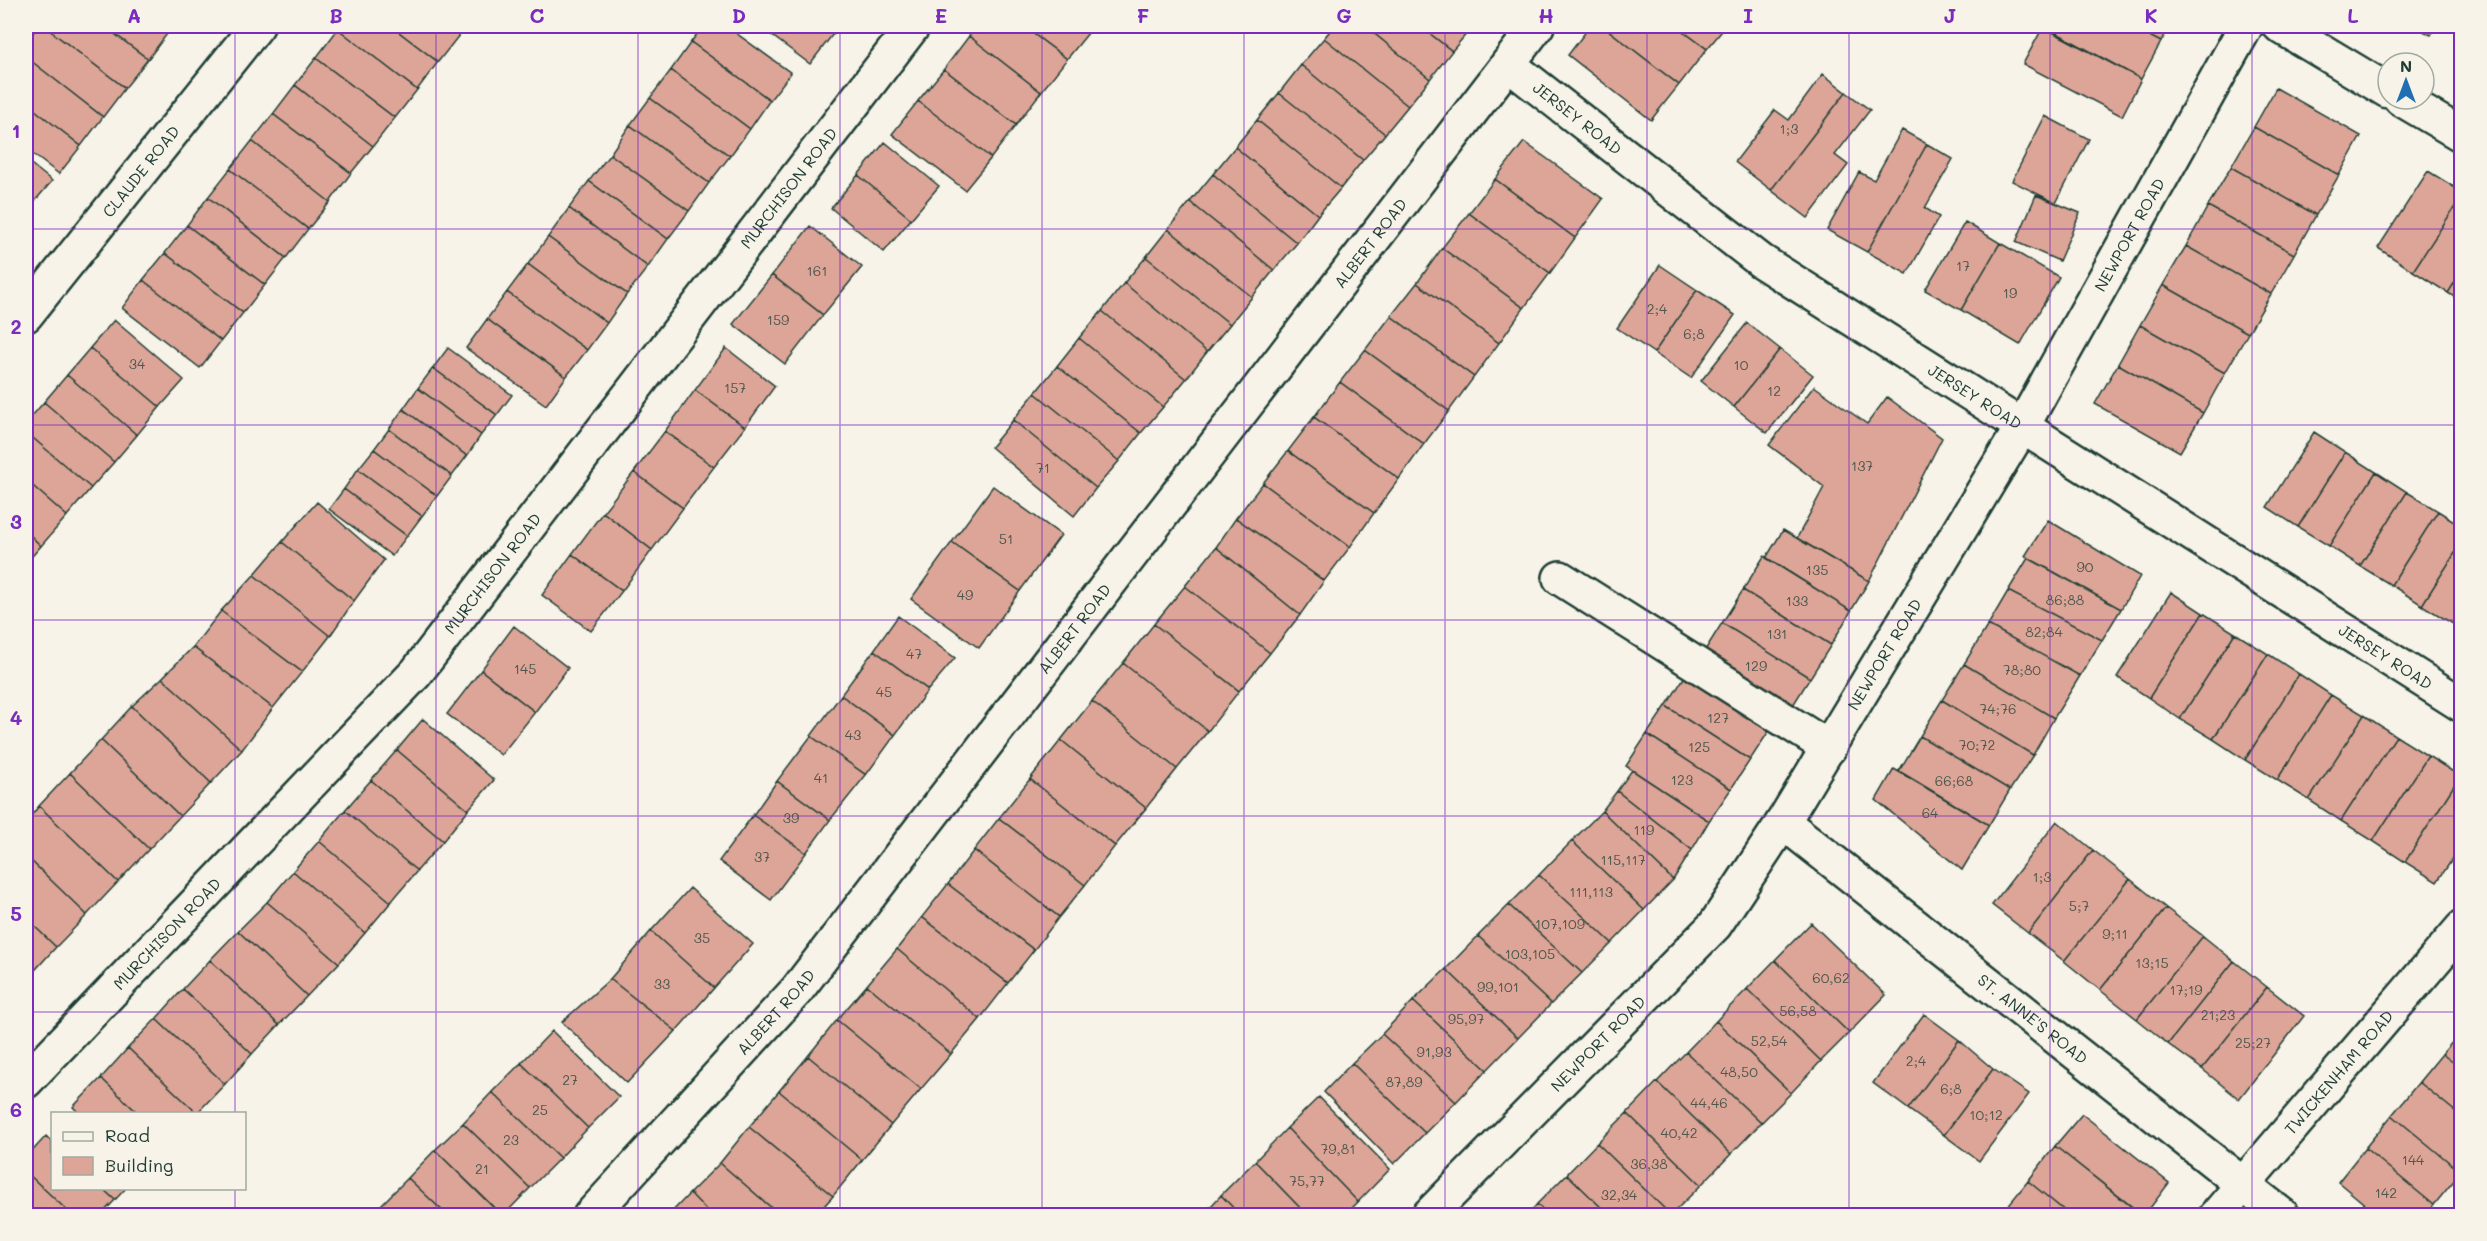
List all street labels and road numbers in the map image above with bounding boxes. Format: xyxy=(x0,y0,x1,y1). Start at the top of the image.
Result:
street label: JERSEY ROAD xyxy=(1529,76,1626,159)
street label: CLAUDE ROAD xyxy=(97,121,184,221)
street label: MURCHISON ROAD xyxy=(735,123,841,252)
street label: NEWPORT ROAD xyxy=(2089,174,2169,295)
street label: ALBERT ROAD xyxy=(1329,194,1411,292)
street label: JERSEY ROAD xyxy=(1924,359,2026,434)
street label: MURCHISON ROAD xyxy=(439,508,545,638)
street label: ALBERT ROAD xyxy=(1033,579,1115,678)
street label: NEWPORT ROAD xyxy=(1842,594,1926,714)
street label: JERSEY ROAD xyxy=(2335,619,2437,694)
street label: MURCHISON ROAD xyxy=(108,873,225,994)
street label: ALBERT ROAD xyxy=(732,965,819,1059)
street label: ST. ANNE'S ROAD xyxy=(1974,969,2092,1068)
street label: NEWPORT ROAD xyxy=(1546,991,1650,1096)
street label: TWICKENHAM ROAD xyxy=(2279,1005,2398,1139)

